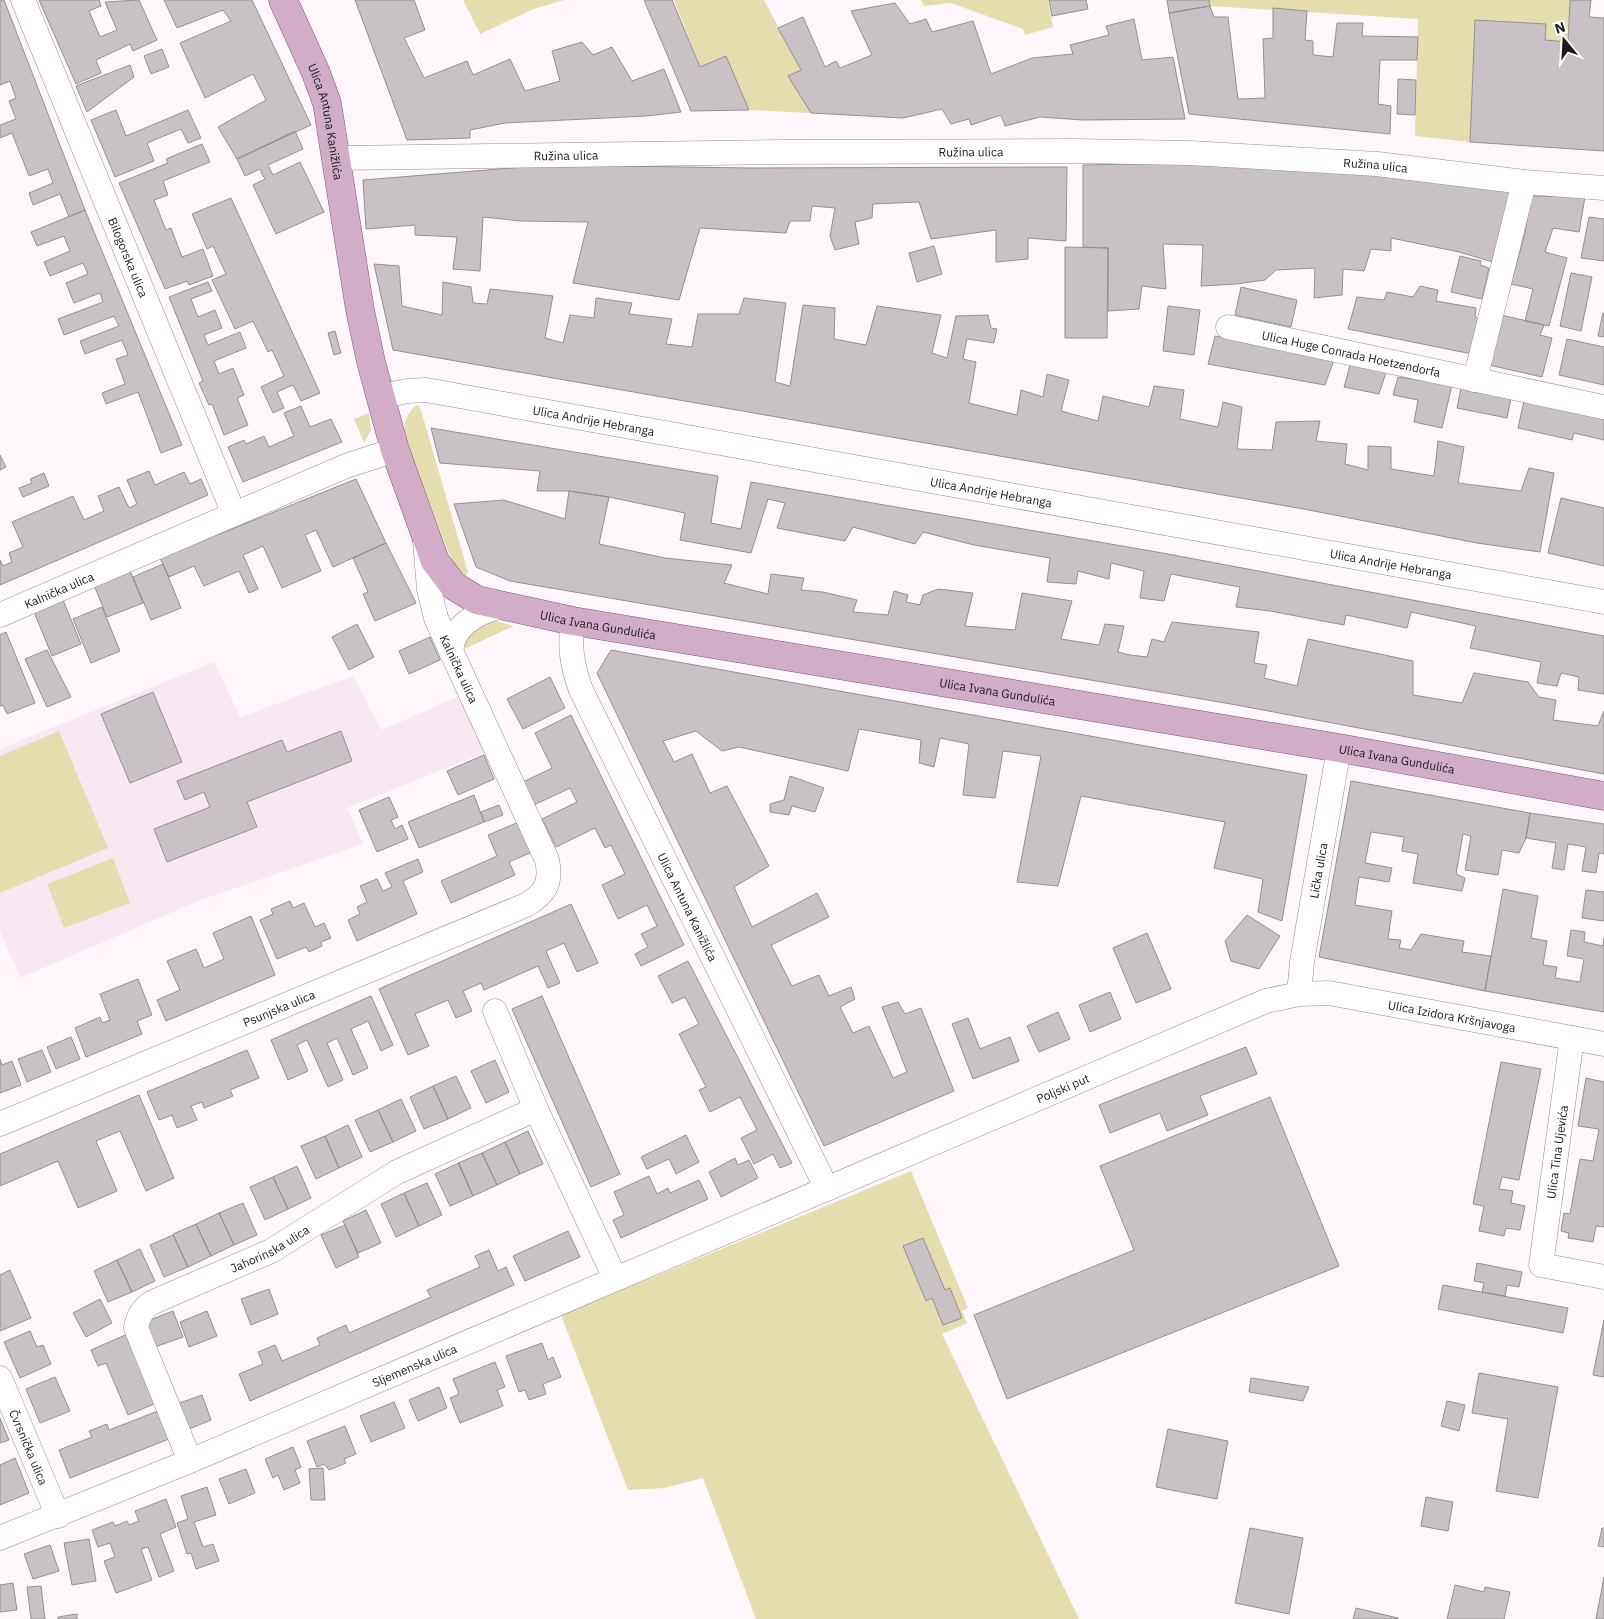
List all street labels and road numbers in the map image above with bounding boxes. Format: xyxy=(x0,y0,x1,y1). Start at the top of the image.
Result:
street label: Ulica Antuna Kanižlića xyxy=(305,61,347,181)
street label: Ružina ulica xyxy=(939,144,1004,159)
street label: Ružina ulica xyxy=(533,147,599,163)
street label: Ružina ulica xyxy=(1343,155,1409,175)
street label: Bilogorska ulica xyxy=(105,215,152,300)
street label: Ulica Huge Conrada Hoetzendorfa xyxy=(1261,327,1442,380)
street label: Ulica Andrije Hebranga xyxy=(532,402,656,439)
street label: Ulica Andrije Hebranga xyxy=(929,473,1054,510)
street label: Ulica Andrije Hebranga xyxy=(1329,545,1454,582)
street label: Kalnička ulica xyxy=(22,568,96,611)
street label: Ulica Ivana Gundulića xyxy=(539,607,658,642)
street label: Kalnička ulica xyxy=(437,632,482,706)
street label: Ulica Ivana Gundulića xyxy=(938,674,1057,708)
street label: Ulica Ivana Gundulića xyxy=(1338,741,1457,776)
street label: Lička ulica xyxy=(1306,841,1330,899)
street label: Ulica Antuna Kanižlića xyxy=(655,850,721,964)
street label: Psunjska ulica xyxy=(241,986,318,1030)
street label: Ulica Izidora Kršnjavoga xyxy=(1387,997,1518,1035)
street label: Poljski put xyxy=(1034,1070,1091,1106)
street label: Ulica Tina Ujevića xyxy=(1543,1104,1571,1200)
street label: Jahorinska ulica xyxy=(228,1221,312,1275)
street label: Sljemenska ulica xyxy=(370,1340,460,1390)
street label: Čvrsnička ulica xyxy=(7,1407,52,1488)

